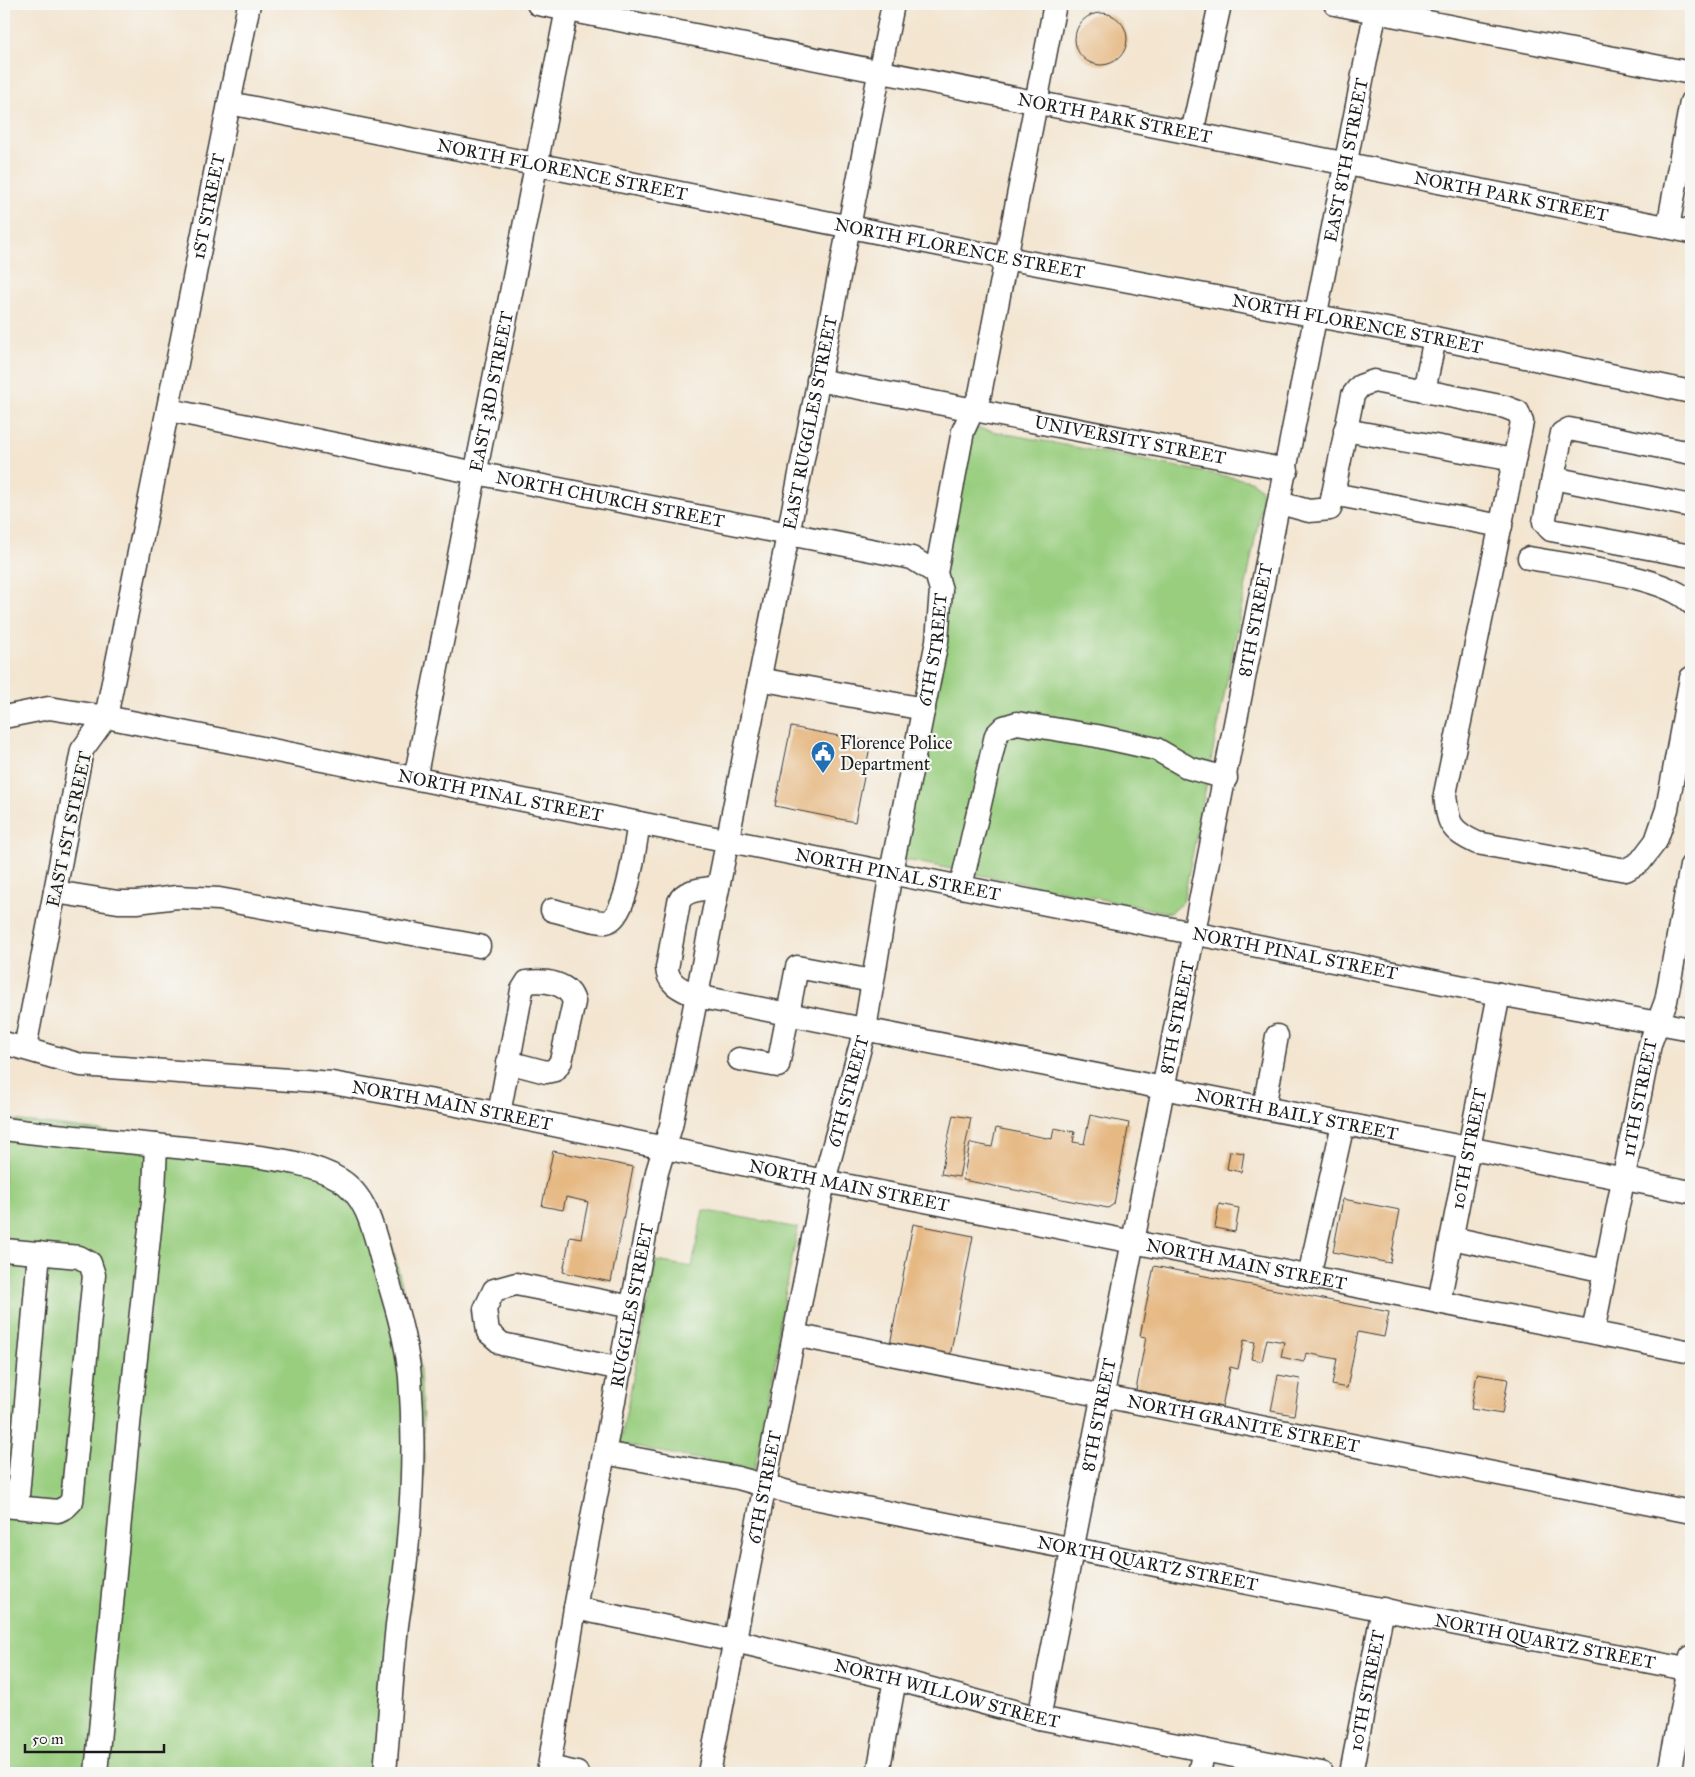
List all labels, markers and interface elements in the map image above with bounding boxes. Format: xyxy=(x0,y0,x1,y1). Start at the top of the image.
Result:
street label: EAST 8TH STREET xyxy=(1319,76,1373,244)
street label: NORTH PARK STREET xyxy=(1016,88,1214,148)
street label: NORTH FLORENCE STREET xyxy=(435,134,690,205)
street label: 1ST STREET xyxy=(187,152,230,261)
street label: NORTH PARK STREET xyxy=(1412,166,1610,226)
street label: NORTH FLORENCE STREET xyxy=(833,213,1087,283)
street label: NORTH FLORENCE STREET xyxy=(1230,289,1485,359)
street label: EAST 3RD STREET xyxy=(465,309,518,474)
street label: EAST RUGGLES STREET xyxy=(778,313,842,532)
street label: UNIVERSITY STREET xyxy=(1033,411,1228,469)
street label: NORTH CHURCH STREET xyxy=(494,466,726,532)
street label: 8TH STREET xyxy=(1234,562,1277,679)
street label: 6TH STREET xyxy=(913,592,952,708)
place label: Florence Police Department xyxy=(840,732,952,775)
public building icon: Florence Police Department xyxy=(810,740,836,774)
street label: EAST 1ST STREET xyxy=(42,749,96,909)
street label: NORTH PINAL STREET xyxy=(396,764,605,827)
street label: NORTH PINAL STREET xyxy=(793,843,1002,906)
street label: NORTH PINAL STREET xyxy=(1191,922,1400,985)
street label: 8TH STREET xyxy=(1155,959,1199,1076)
street label: 6TH STREET xyxy=(823,1033,874,1149)
street label: 11TH STREET xyxy=(1617,1037,1662,1158)
street label: NORTH MAIN STREET xyxy=(350,1076,555,1136)
street label: NORTH BAILY STREET xyxy=(1194,1084,1400,1145)
street label: 10TH STREET xyxy=(1446,1086,1491,1211)
street label: NORTH MAIN STREET xyxy=(747,1155,951,1216)
street label: RUGGLES STREET xyxy=(606,1222,658,1389)
street label: NORTH MAIN STREET xyxy=(1144,1234,1349,1295)
street label: 8TH STREET xyxy=(1077,1356,1121,1473)
street label: NORTH GRANITE STREET xyxy=(1125,1390,1361,1457)
street label: 6TH STREET xyxy=(743,1429,786,1546)
street label: NORTH QUARTZ STREET xyxy=(1035,1531,1260,1596)
street label: NORTH QUARTZ STREET xyxy=(1433,1609,1657,1674)
street label: 10TH STREET xyxy=(1345,1628,1390,1753)
street label: NORTH WILLOW STREET xyxy=(832,1654,1062,1733)
scale bar xyxy=(25,1722,164,1754)
text: 50 m xyxy=(32,1730,64,1748)

